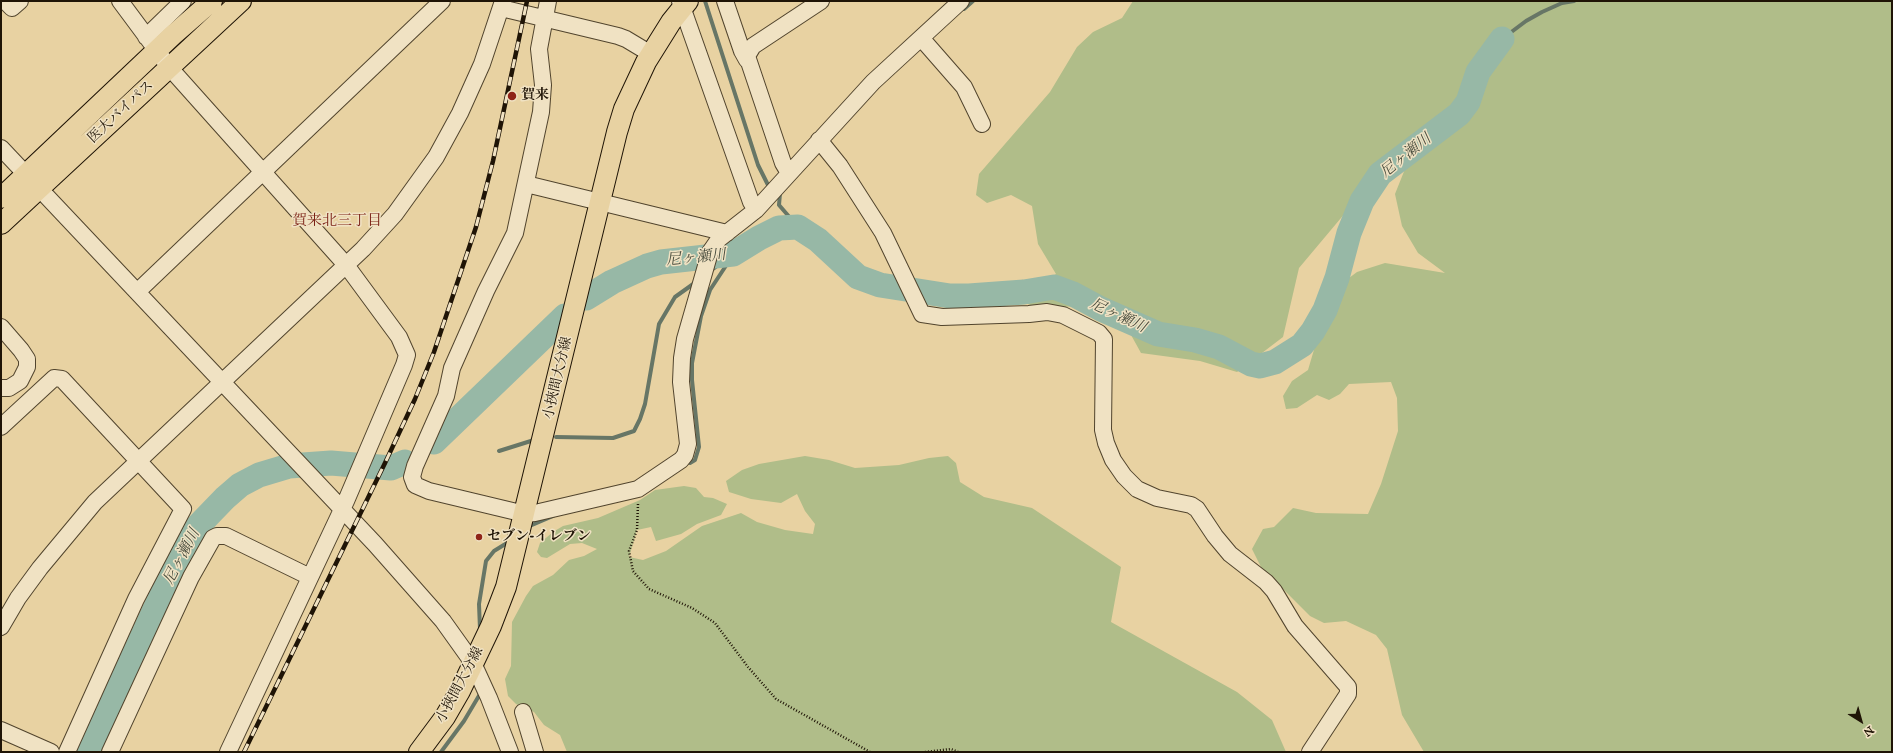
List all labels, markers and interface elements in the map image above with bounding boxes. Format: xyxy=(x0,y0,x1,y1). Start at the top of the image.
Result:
street label: 医大バイパス xyxy=(85,77,157,147)
place label: 賀来 xyxy=(521,88,549,104)
marker: 賀来 xyxy=(506,90,518,102)
water label: 尼ヶ瀬川 xyxy=(1377,130,1435,182)
district label: 賀来北三丁目 xyxy=(292,212,382,230)
water label: 尼ヶ瀬川 xyxy=(665,246,727,270)
water label: 尼ヶ瀬川 xyxy=(1087,295,1149,337)
street label: 小挾間大分線 xyxy=(540,335,576,421)
water label: 尼ヶ瀬川 xyxy=(160,526,204,588)
place label: セブン-イレブン xyxy=(487,529,591,545)
marker: セブン-イレブン xyxy=(474,532,484,542)
street label: 小挾間大分線 xyxy=(433,644,487,726)
north arrow xyxy=(1841,701,1881,741)
text: N xyxy=(1861,723,1876,739)

